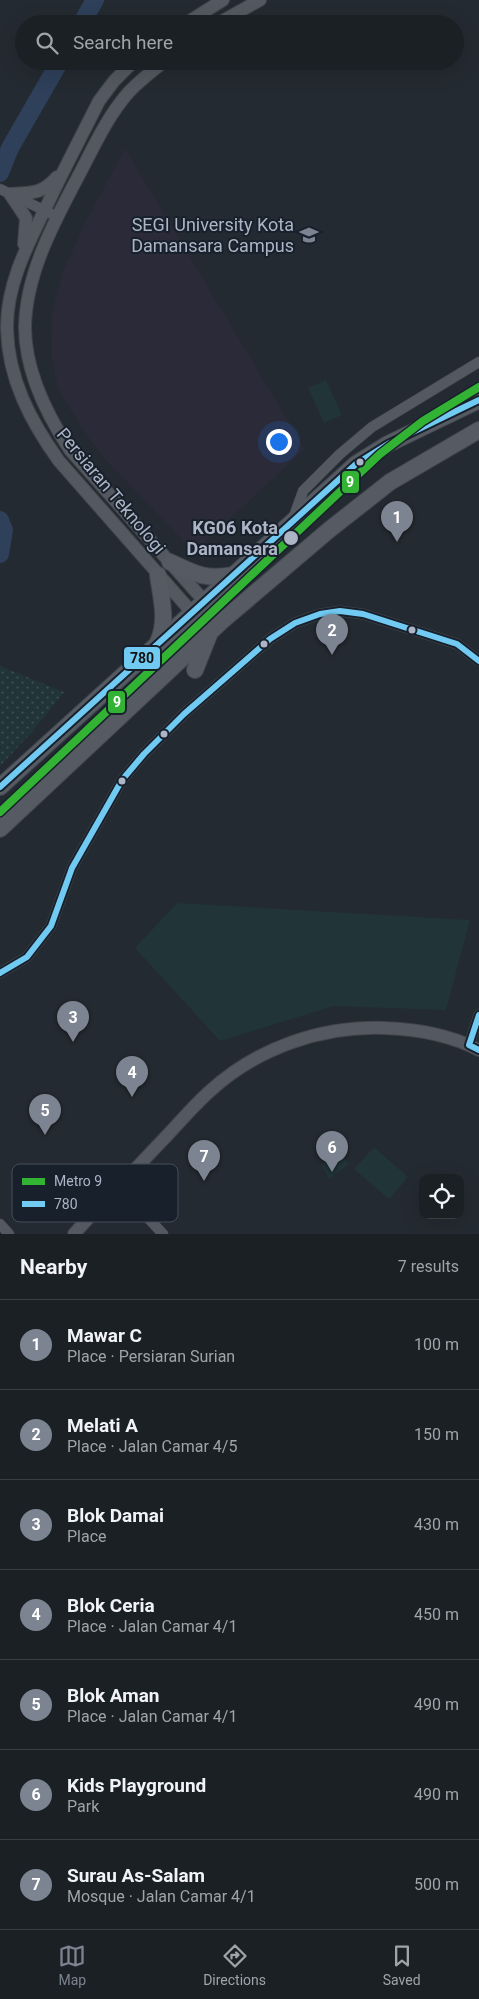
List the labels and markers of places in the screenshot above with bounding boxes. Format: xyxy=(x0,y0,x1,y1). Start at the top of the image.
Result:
place label: SEGI University Kota Damansara Campus xyxy=(131,214,294,256)
school or university icon: SEGI University Kota Damansara Campus xyxy=(298,224,320,246)
unlabelled marker xyxy=(355,457,365,467)
pin: 1 xyxy=(381,501,413,542)
place label: KG06 Kota Damansara xyxy=(187,517,278,559)
marker: KG06 Kota Damansara xyxy=(282,529,300,547)
pin: 2 xyxy=(316,614,348,655)
unlabelled marker xyxy=(407,625,417,635)
unlabelled marker xyxy=(259,639,269,649)
unlabelled marker xyxy=(159,729,169,739)
unlabelled marker xyxy=(117,776,127,786)
pin: 3 xyxy=(57,1001,89,1042)
pin: 4 xyxy=(116,1056,148,1097)
pin: 5 xyxy=(29,1094,61,1135)
pin: 6 xyxy=(316,1131,348,1172)
pin: 7 xyxy=(188,1140,220,1181)

